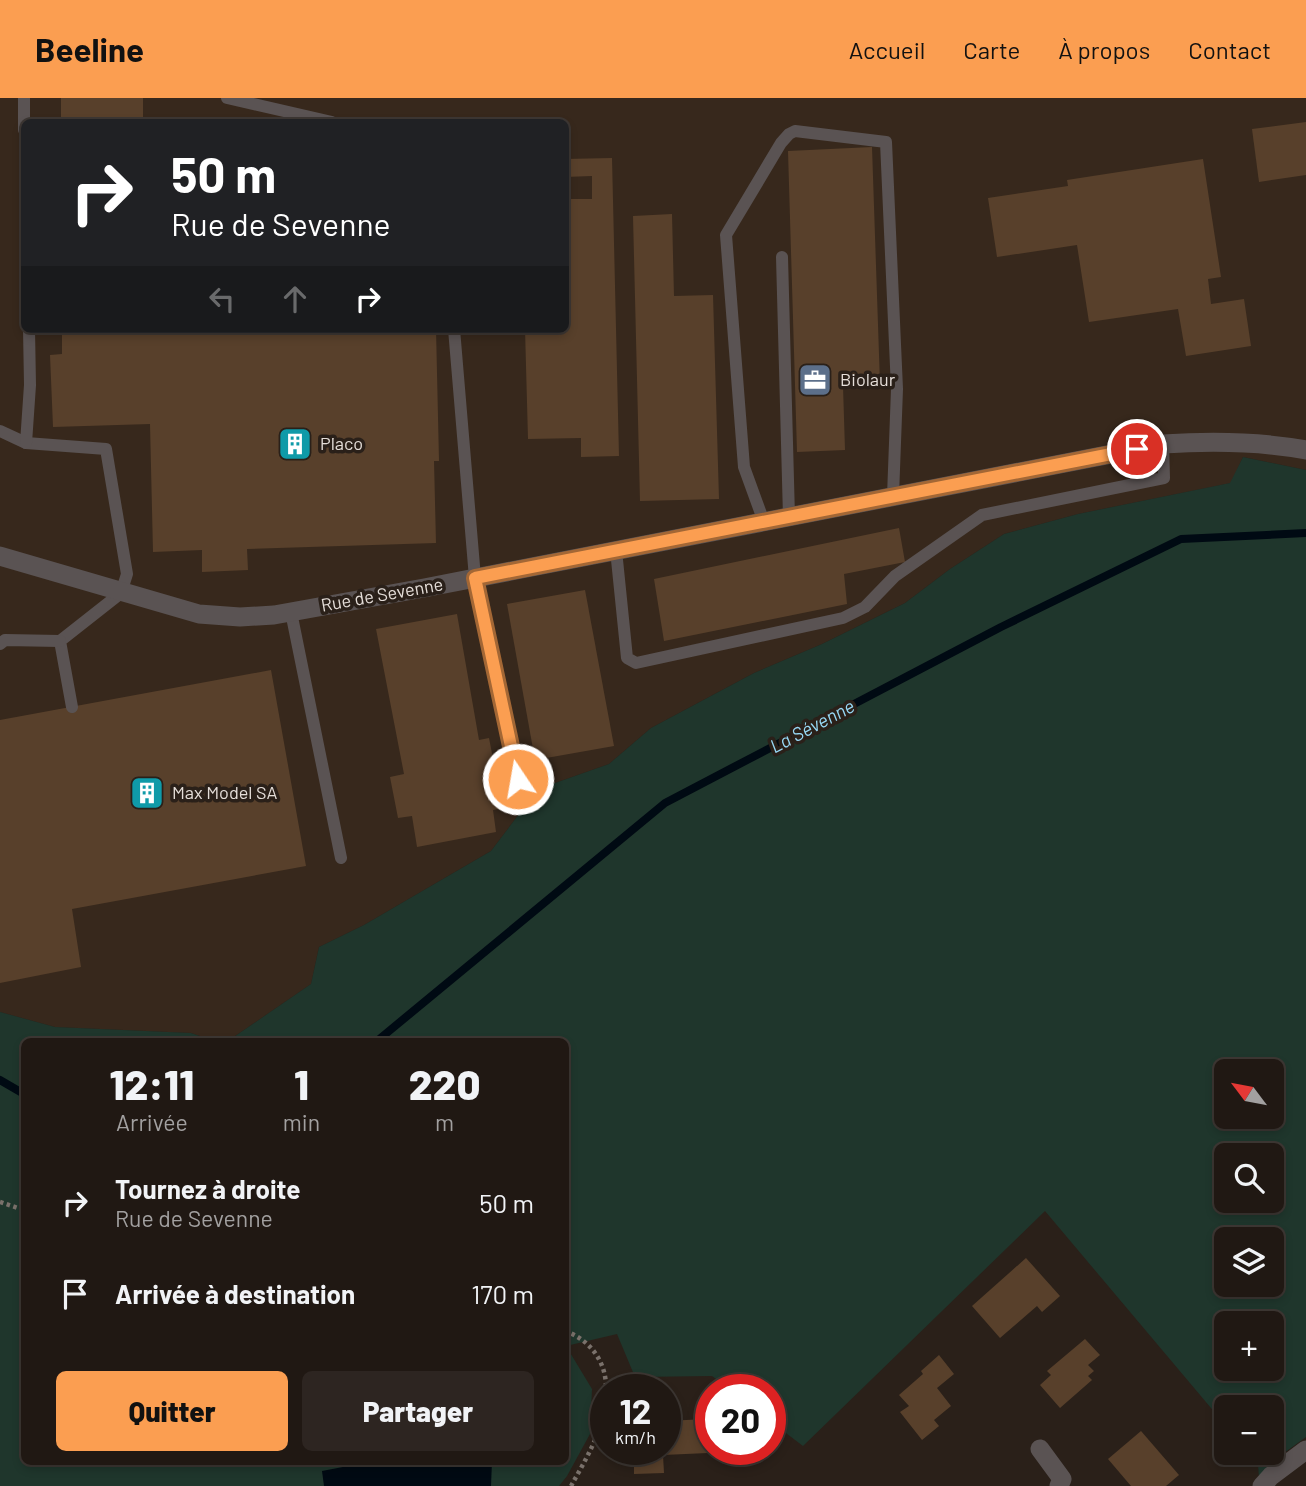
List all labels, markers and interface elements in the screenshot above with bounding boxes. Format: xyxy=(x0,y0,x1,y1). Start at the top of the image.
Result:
text: Beeline xyxy=(35,29,144,69)
text: Accueil xyxy=(849,35,925,64)
text: Carte xyxy=(963,35,1020,64)
text: À propos xyxy=(1058,35,1150,64)
text: Contact xyxy=(1188,35,1271,64)
text: 50 m xyxy=(171,144,276,203)
icon: right xyxy=(56,147,147,238)
text: Rue de Sevenne xyxy=(171,204,391,242)
icon: left xyxy=(203,280,241,318)
icon: ahead xyxy=(276,280,314,318)
icon: right xyxy=(349,280,387,318)
office icon: Biolaur xyxy=(796,361,834,399)
place label: Biolaur xyxy=(840,368,896,390)
pin xyxy=(1107,419,1167,479)
building icon: Placo xyxy=(276,425,314,463)
icon: arrive xyxy=(1118,430,1156,468)
place label: Placo xyxy=(320,432,363,454)
street label: Rue de Sevenne xyxy=(319,572,445,616)
water label: La Sévenne xyxy=(766,694,858,757)
position arrow xyxy=(481,742,555,816)
building icon: Max Model SA xyxy=(128,774,166,812)
place label: Max Model SA xyxy=(172,781,278,803)
text: 12:11 xyxy=(110,1058,194,1108)
text: 1 xyxy=(294,1058,309,1108)
text: 220 xyxy=(409,1058,480,1108)
north arrow xyxy=(1214,1059,1284,1129)
map controls xyxy=(1214,1059,1284,1465)
text: Arrivée xyxy=(116,1108,188,1136)
text: min xyxy=(283,1108,320,1136)
text: m xyxy=(435,1108,454,1136)
button: search xyxy=(1214,1143,1284,1213)
text: Tournez à droite xyxy=(115,1173,300,1204)
icon: right xyxy=(56,1184,94,1222)
text: 50 m xyxy=(479,1187,534,1218)
text: Rue de Sevenne xyxy=(115,1204,273,1232)
button: layers xyxy=(1214,1227,1284,1297)
icon: arrive xyxy=(56,1275,94,1313)
text: Arrivée à destination xyxy=(115,1278,355,1309)
text: 170 m xyxy=(471,1278,534,1309)
button: + xyxy=(1214,1311,1284,1381)
button: Quitter xyxy=(56,1371,288,1451)
button: Partager xyxy=(302,1371,534,1451)
speed limit sign: 20 xyxy=(695,1374,786,1465)
text: 12 xyxy=(619,1389,651,1431)
button: − xyxy=(1214,1395,1284,1465)
text: km/h xyxy=(615,1426,656,1448)

